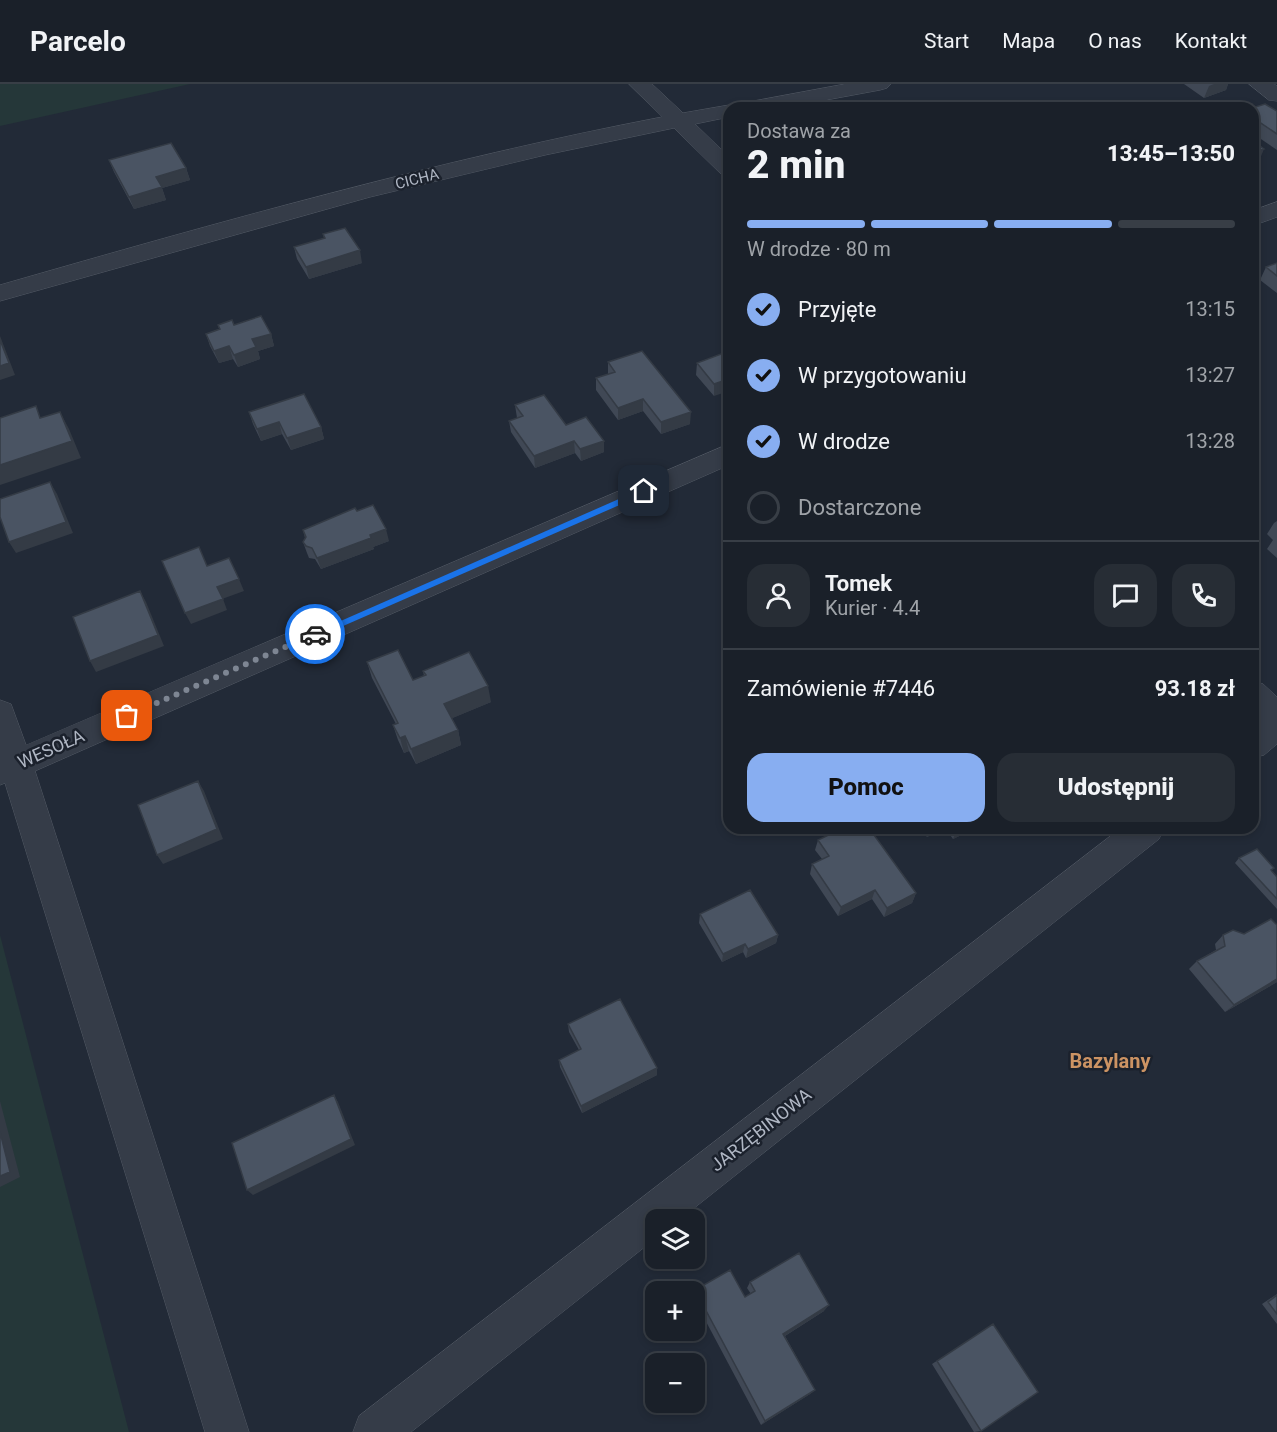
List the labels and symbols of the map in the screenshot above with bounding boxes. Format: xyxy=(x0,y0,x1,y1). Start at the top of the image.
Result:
street label: CICHA xyxy=(393,165,441,193)
pin xyxy=(618,465,669,516)
courier xyxy=(285,604,345,664)
pin xyxy=(101,690,152,741)
street label: WESOŁA xyxy=(14,724,88,773)
district label: Bazylany xyxy=(1070,1049,1151,1073)
street label: JARZĘBINOWA xyxy=(706,1084,816,1176)

